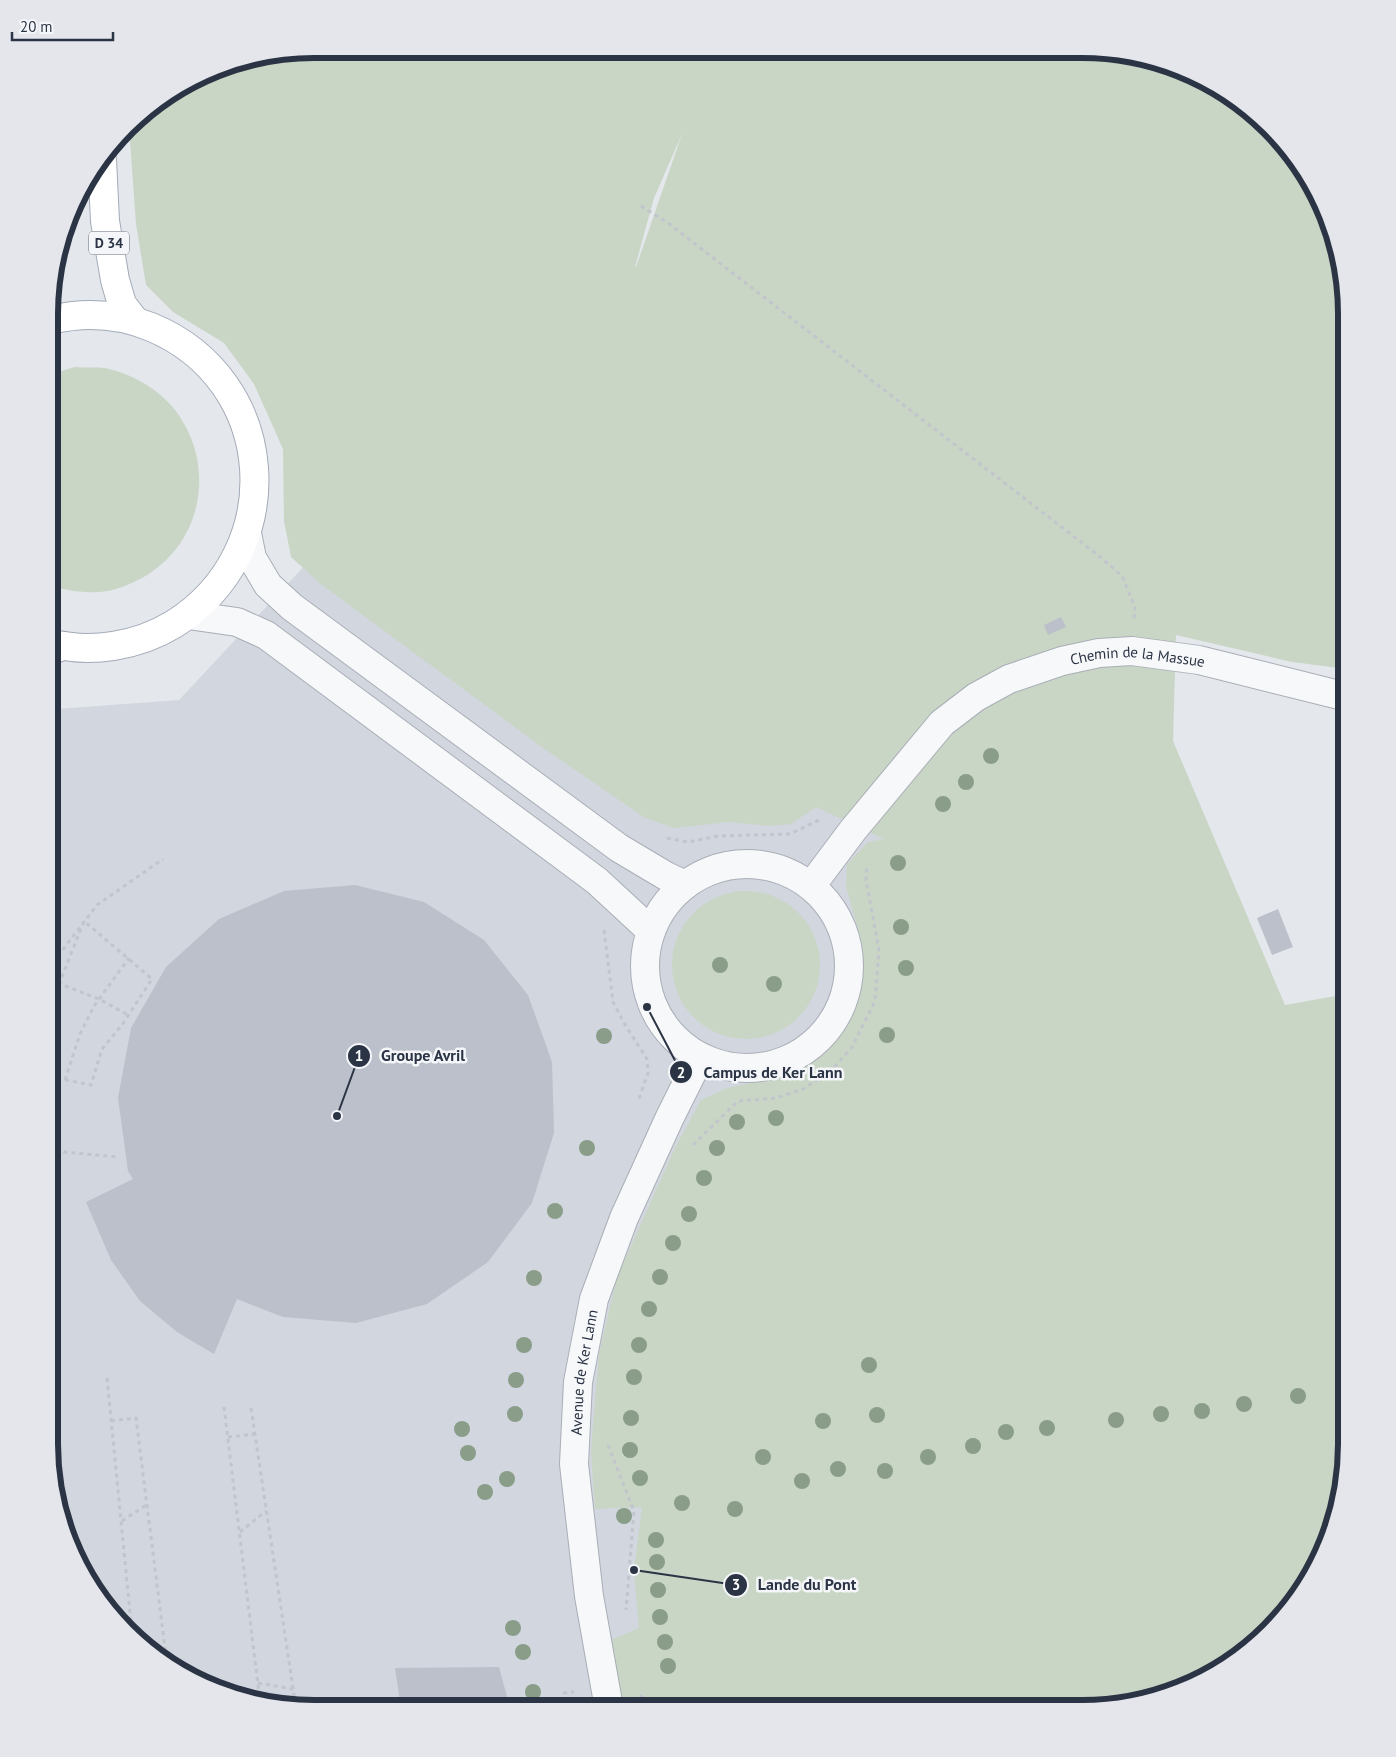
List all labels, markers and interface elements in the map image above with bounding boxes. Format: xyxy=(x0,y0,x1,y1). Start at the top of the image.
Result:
scale bar xyxy=(12,10,114,42)
text: 20 m xyxy=(20,17,53,36)
road number: D 34 xyxy=(89,232,129,254)
street label: Chemin de la Massue xyxy=(1068,641,1207,671)
callout: Groupe Avril xyxy=(346,1040,475,1071)
text: Groupe Avril xyxy=(381,1045,465,1065)
text: 1 xyxy=(355,1046,363,1065)
callout: Campus de Ker Lann xyxy=(669,1057,853,1088)
text: Campus de Ker Lann xyxy=(704,1062,842,1082)
text: 2 xyxy=(677,1063,685,1082)
street label: Avenue de Ker Lann xyxy=(566,1308,601,1436)
callout: Lande du Pont xyxy=(723,1569,866,1600)
text: Lande du Pont xyxy=(758,1574,857,1594)
text: 3 xyxy=(732,1575,740,1594)

